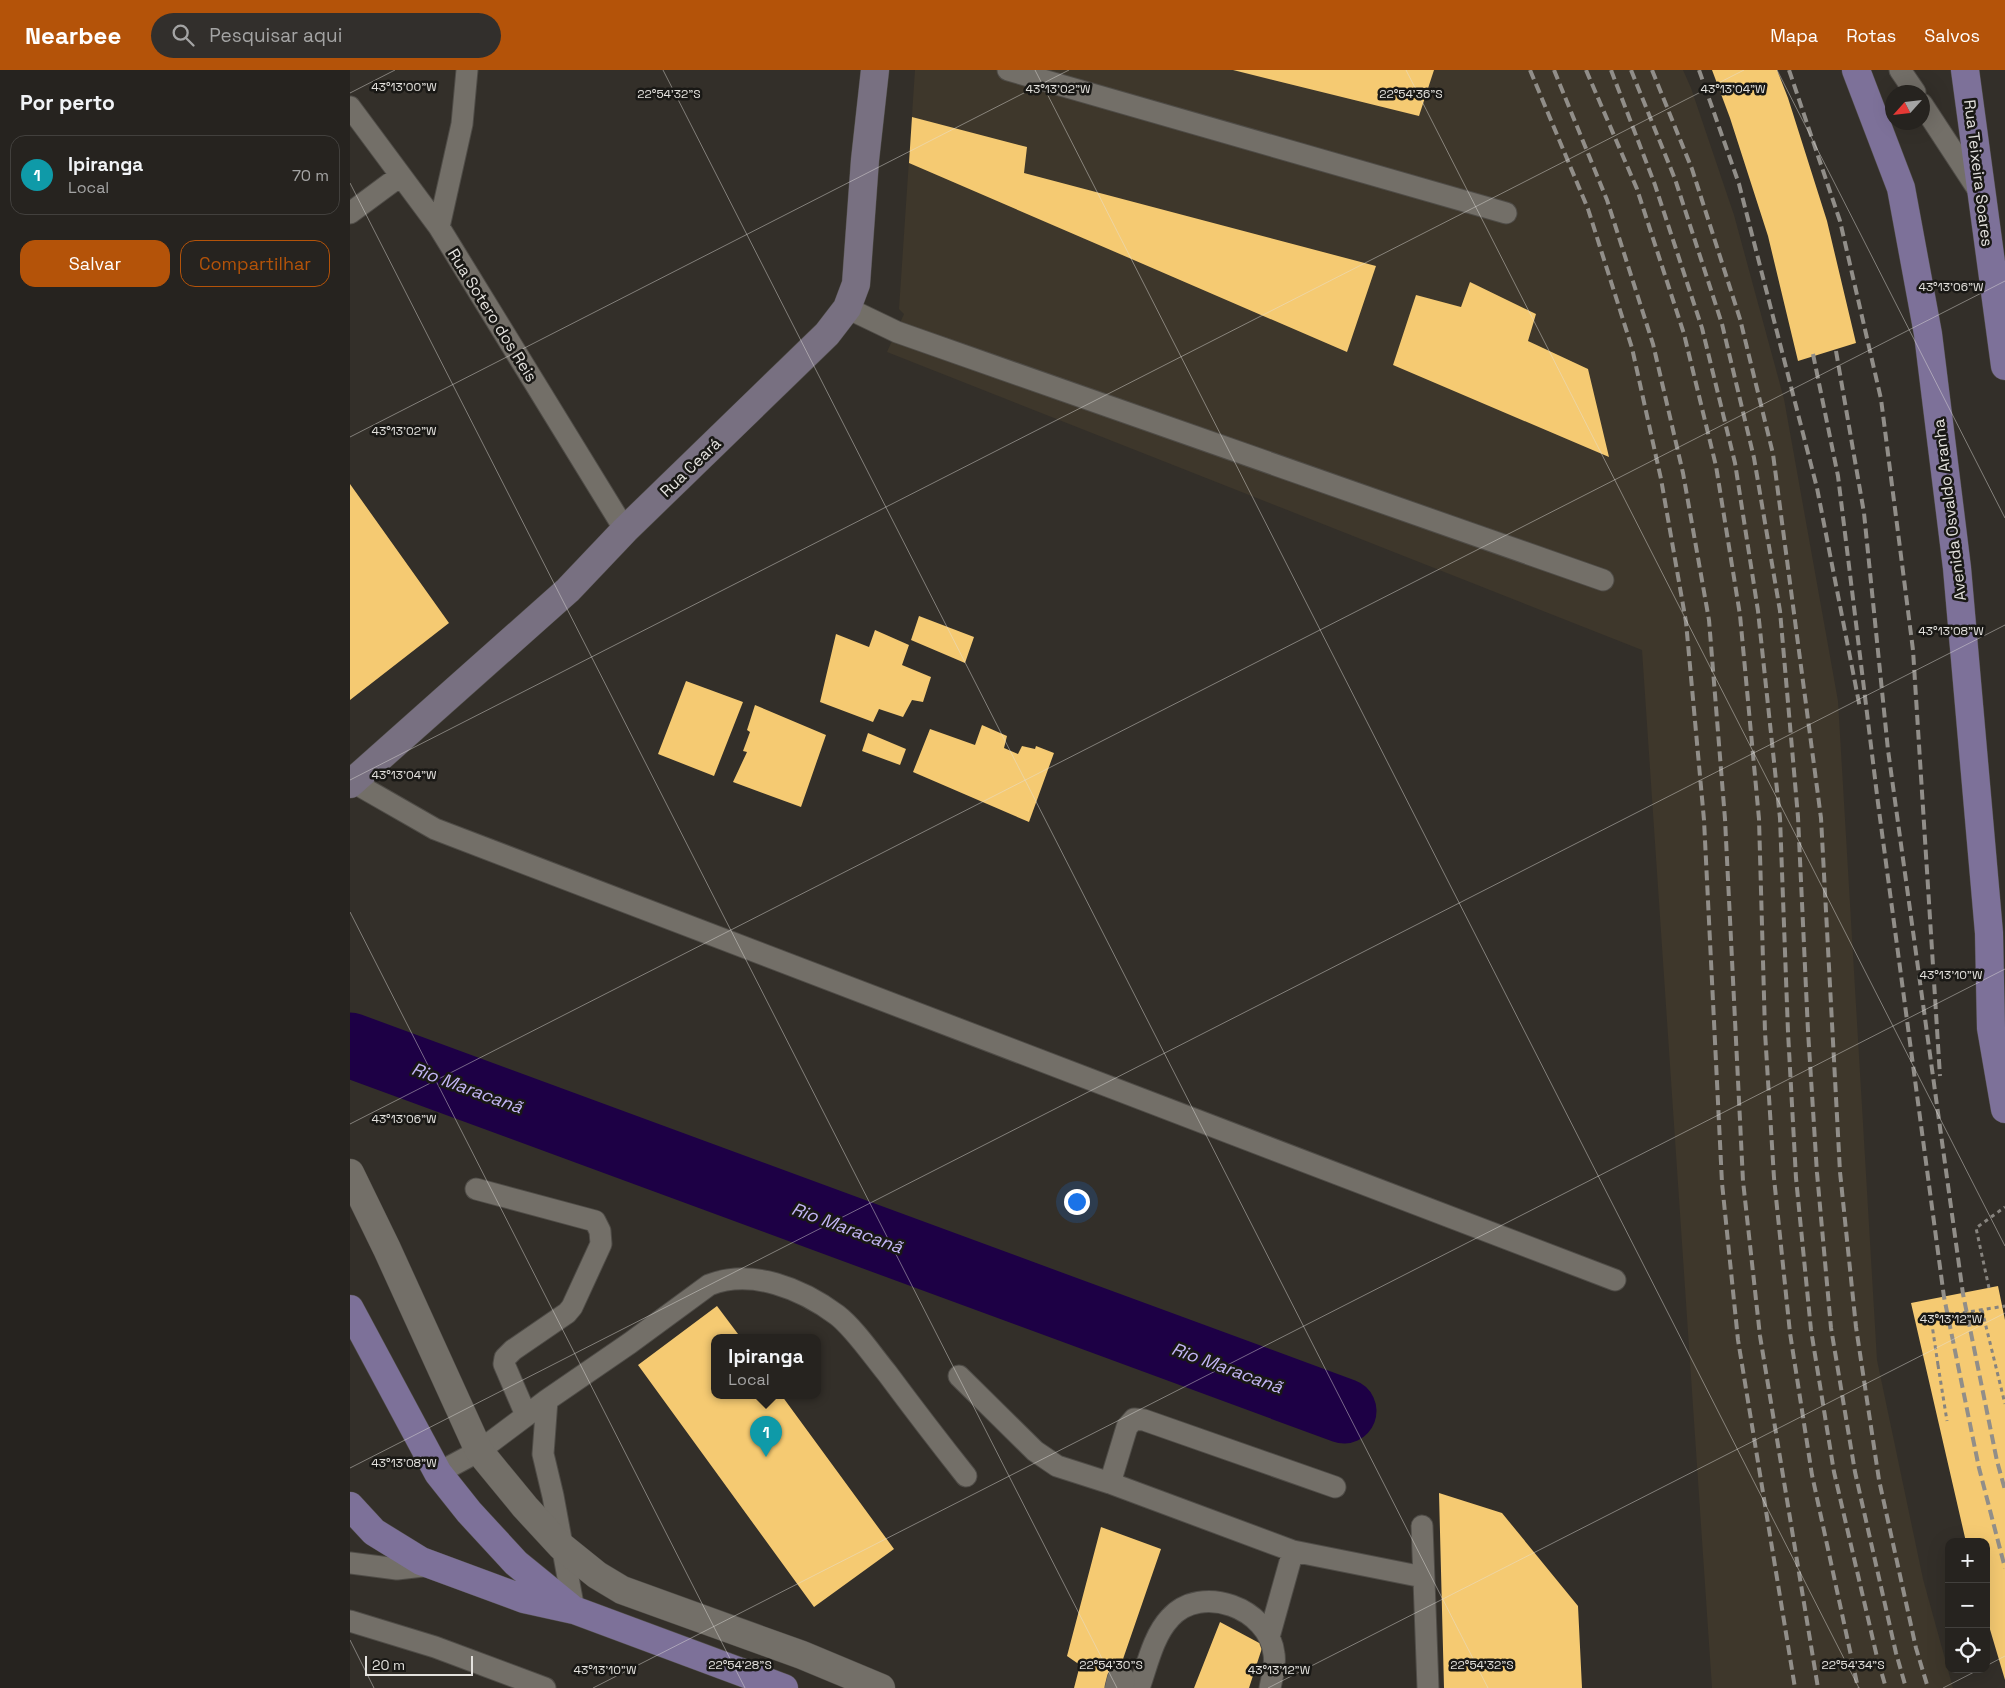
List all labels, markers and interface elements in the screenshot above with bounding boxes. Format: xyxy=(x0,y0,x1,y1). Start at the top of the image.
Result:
search box xyxy=(151,13,501,58)
text: Nearbee xyxy=(25,20,121,51)
icon: search xyxy=(169,21,197,49)
text: Pesquisar aqui xyxy=(209,23,342,48)
text: Mapa xyxy=(1770,24,1818,47)
text: Rotas xyxy=(1846,24,1896,47)
text: Salvos xyxy=(1924,24,1980,47)
text: 43°13'00"W xyxy=(371,79,437,95)
text: 43°13'02"W xyxy=(1025,81,1091,97)
text: 43°13'04"W xyxy=(1701,81,1766,97)
north arrow xyxy=(1885,85,1930,130)
text: 22°54'32"S xyxy=(637,86,701,102)
text: 22°54'36"S xyxy=(1379,86,1443,102)
text: Por perto xyxy=(20,89,115,116)
street label: Rua Teixeira Soares xyxy=(1959,98,1998,248)
text: Ipiranga xyxy=(68,152,143,177)
text: 1 xyxy=(33,165,41,186)
text: 70 m xyxy=(292,165,329,186)
text: Local xyxy=(68,177,109,198)
button: Salvar xyxy=(20,240,170,287)
button: Compartilhar xyxy=(180,240,330,287)
street label: Rua Sotero dos Reis xyxy=(443,245,542,386)
text: 43°13'06"W xyxy=(1918,279,1984,295)
street label: Avenida Osvaldo Aranha xyxy=(1928,418,1971,602)
text: 43°13'02"W xyxy=(371,423,437,439)
street label: Rua Ceará xyxy=(655,433,725,502)
text: 43°13'08"W xyxy=(1918,623,1984,639)
text: 43°13'04"W xyxy=(372,767,437,783)
text: 43°13'10"W xyxy=(1920,967,1983,983)
water label: Rio Maracanã xyxy=(408,1057,526,1118)
text: 43°13'06"W xyxy=(371,1111,437,1127)
your location xyxy=(1064,1189,1090,1215)
water label: Rio Maracanã xyxy=(788,1197,906,1258)
text: 43°13'12"W xyxy=(1920,1311,1983,1327)
popup xyxy=(711,1334,821,1399)
water label: Rio Maracanã xyxy=(1168,1337,1286,1398)
text: Ipiranga xyxy=(728,1344,804,1369)
text: Local xyxy=(728,1369,770,1390)
pin: 1 xyxy=(750,1416,782,1457)
text: 43°13'08"W xyxy=(371,1455,437,1471)
map controls xyxy=(1945,1538,1990,1673)
button: + xyxy=(1945,1538,1990,1583)
button: − xyxy=(1945,1583,1990,1628)
button: locate xyxy=(1945,1628,1990,1673)
scale bar xyxy=(365,1653,472,1676)
text: 20 m xyxy=(372,1656,405,1674)
text: 22°54'28"S xyxy=(708,1657,772,1673)
text: 22°54'30"S xyxy=(1079,1657,1143,1673)
text: 22°54'32"S xyxy=(1450,1657,1514,1673)
text: 22°54'34"S xyxy=(1821,1657,1885,1673)
text: 43°13'10"W xyxy=(574,1662,637,1678)
text: 43°13'12"W xyxy=(1248,1662,1311,1678)

